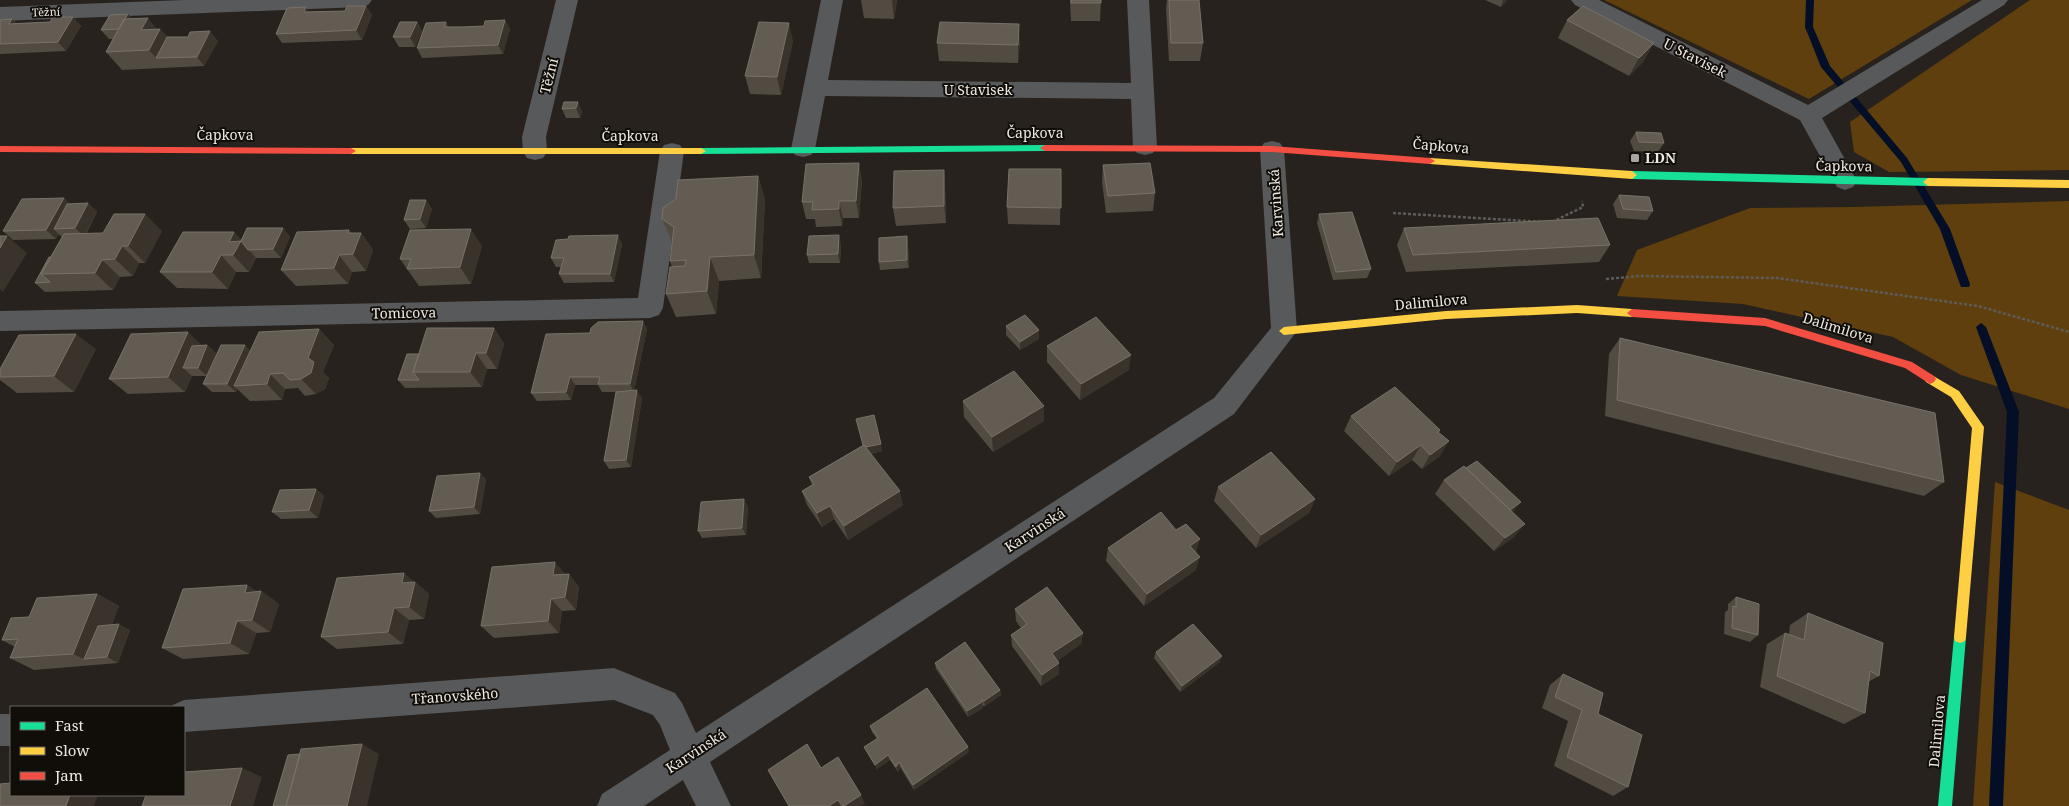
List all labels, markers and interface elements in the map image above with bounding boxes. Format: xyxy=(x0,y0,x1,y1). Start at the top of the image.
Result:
street label: Těžní xyxy=(32,3,61,19)
street label: U Stavisek xyxy=(1660,33,1731,82)
street label: Těžní xyxy=(535,56,562,96)
street label: U Stavisek xyxy=(944,80,1013,99)
street label: Čapkova xyxy=(1006,123,1064,142)
street label: Čapkova xyxy=(196,125,254,144)
street label: Čapkova xyxy=(601,126,659,145)
street label: Čapkova xyxy=(1412,134,1470,157)
place label: LDN xyxy=(1645,148,1676,167)
marker: LDN xyxy=(1629,152,1641,164)
street label: Čapkova xyxy=(1815,156,1873,175)
street label: Karvinská xyxy=(1264,168,1287,238)
street label: Dalimilova xyxy=(1394,289,1468,314)
street label: Tomicova xyxy=(372,302,437,323)
street label: Dalimilova xyxy=(1800,308,1876,347)
street label: Karvinská xyxy=(1001,503,1069,556)
street label: Třanovského xyxy=(411,683,499,708)
street label: Dalimilova xyxy=(1924,694,1949,768)
legend xyxy=(10,706,185,796)
text: Fast xyxy=(55,715,84,735)
street label: Karvinská xyxy=(662,724,730,777)
text: Slow xyxy=(55,740,89,760)
text: Jam xyxy=(54,765,83,785)

